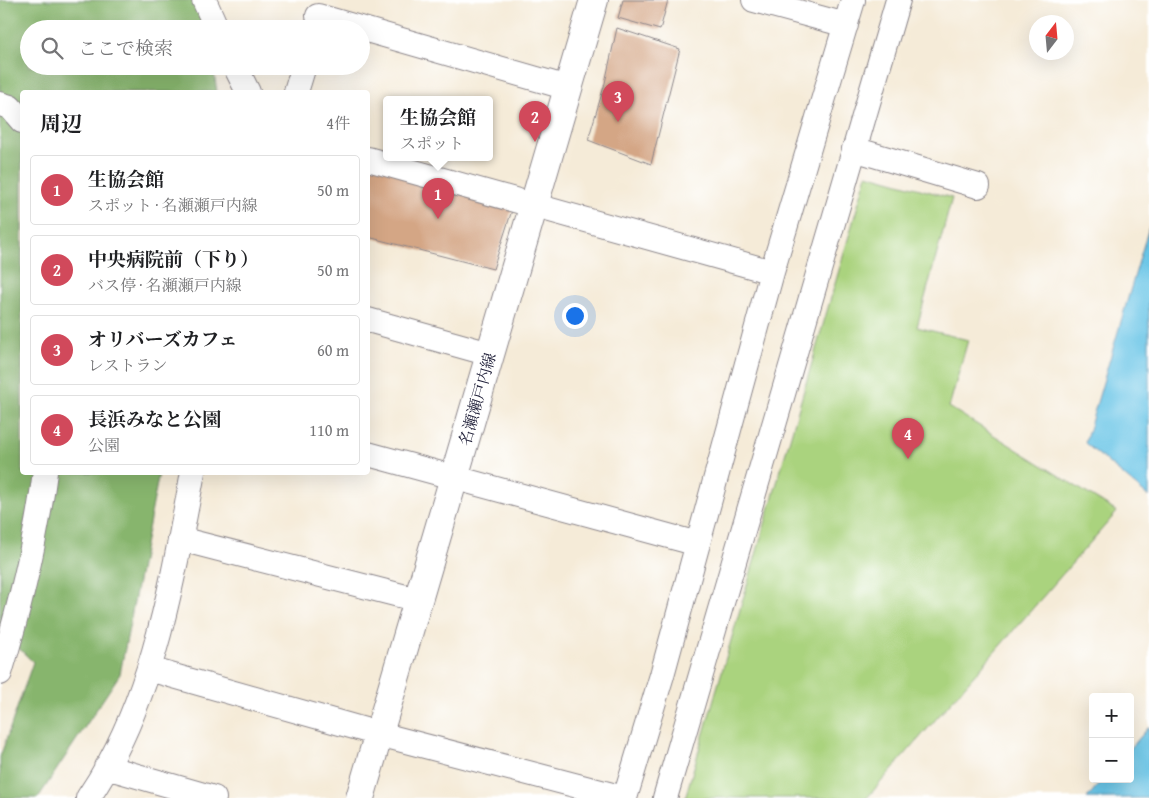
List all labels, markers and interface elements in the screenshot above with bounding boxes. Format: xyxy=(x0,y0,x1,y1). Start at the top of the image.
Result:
north arrow xyxy=(1029,15,1074,60)
search box xyxy=(20,20,370,75)
icon: search xyxy=(38,34,66,62)
text: ここで検索 xyxy=(78,34,173,62)
pin: 3 xyxy=(602,81,634,122)
popup xyxy=(383,96,493,161)
pin: 2 xyxy=(519,101,551,142)
text: 生協会館 xyxy=(400,103,476,131)
text: 周辺 xyxy=(40,108,82,139)
text: 4件 xyxy=(326,111,350,135)
text: スポット xyxy=(400,131,464,155)
text: 生協会館 xyxy=(88,165,164,193)
text: 1 xyxy=(53,178,61,202)
text: 50 m xyxy=(317,178,349,202)
pin: 1 xyxy=(422,178,454,219)
text: スポット · 名瀬瀬戸内線 xyxy=(88,193,258,217)
text: 中央病院前（下り） xyxy=(88,245,259,273)
text: 2 xyxy=(53,258,61,282)
text: 50 m xyxy=(317,258,349,282)
text: バス停 · 名瀬瀬戸内線 xyxy=(88,273,242,297)
your location xyxy=(562,303,588,329)
text: オリバーズカフェ xyxy=(88,325,238,353)
text: 3 xyxy=(53,338,61,362)
text: 60 m xyxy=(317,338,349,362)
street label: 名瀬瀬戸内線 xyxy=(452,350,502,448)
text: レストラン xyxy=(88,353,168,377)
text: 長浜みなと公園 xyxy=(88,405,221,433)
text: 4 xyxy=(53,418,61,442)
text: 110 m xyxy=(309,418,349,442)
pin: 4 xyxy=(892,418,924,459)
text: 公園 xyxy=(88,433,120,457)
map controls xyxy=(1089,693,1134,783)
button: + xyxy=(1089,693,1134,738)
button: − xyxy=(1089,738,1134,783)

